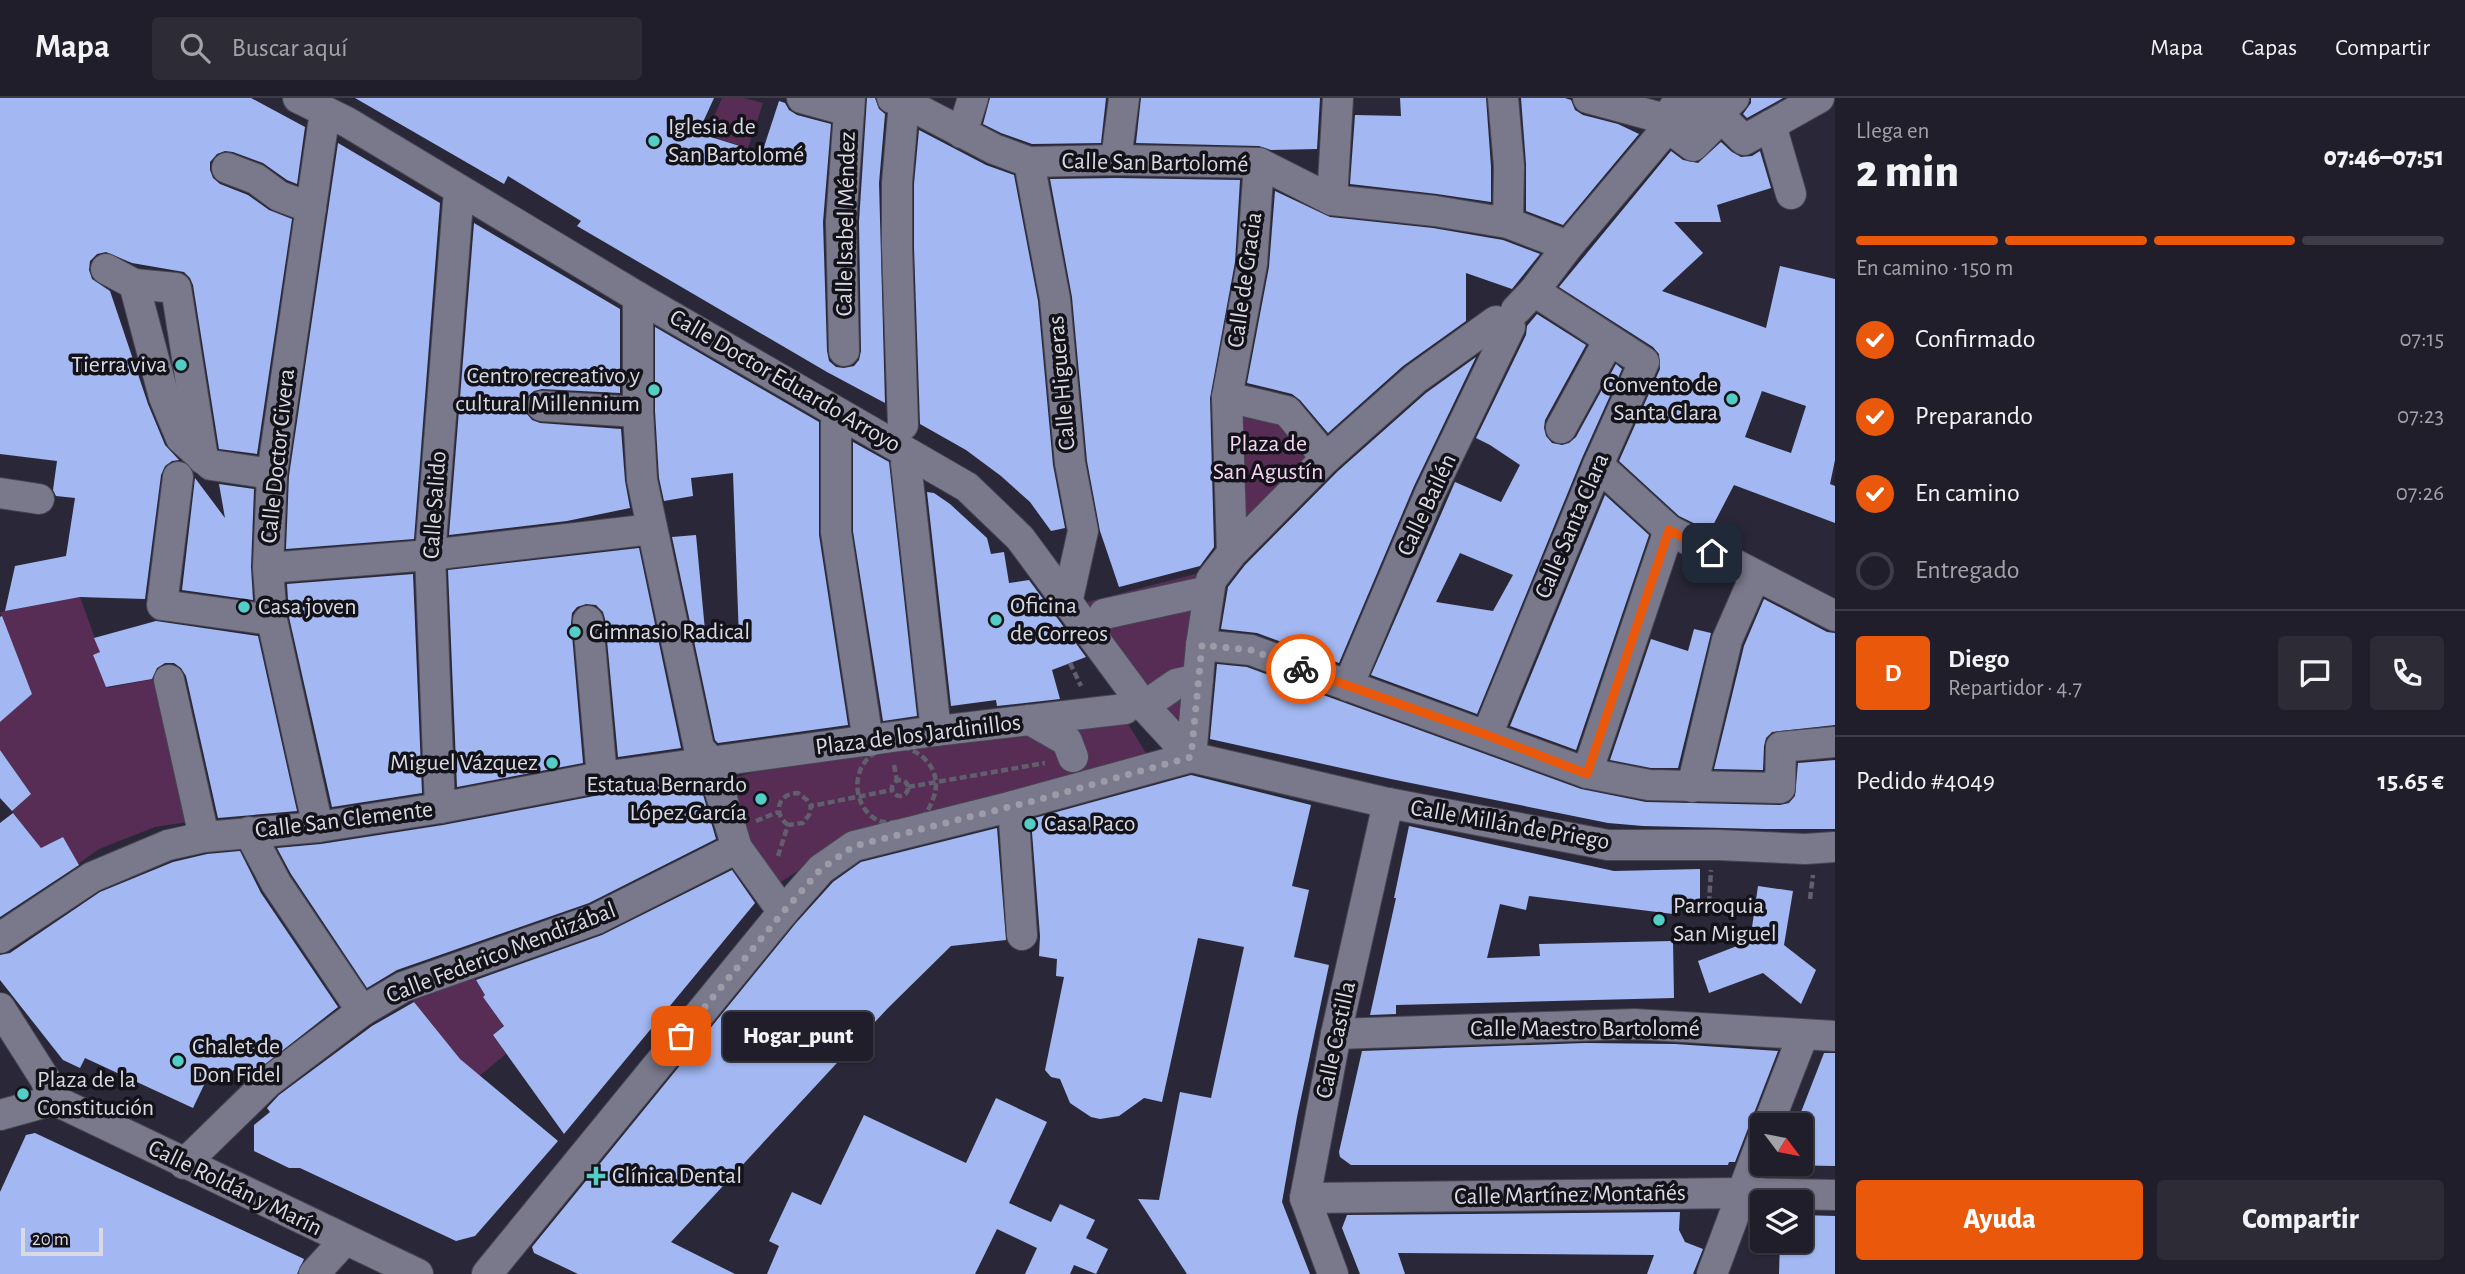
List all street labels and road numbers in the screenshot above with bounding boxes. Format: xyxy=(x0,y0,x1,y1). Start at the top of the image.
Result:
street label: Calle Isabel Méndez xyxy=(832,131,860,317)
street label: Calle San Bartolomé xyxy=(1061,149,1249,177)
street label: Calle de Gracia xyxy=(1224,211,1266,349)
street label: Calle Doctor Eduardo Arroyo xyxy=(665,305,905,457)
street label: Calle Higueras xyxy=(1044,315,1080,451)
street label: Calle Doctor Civera xyxy=(257,368,299,544)
street label: Calle Salido xyxy=(419,450,451,560)
street label: Calle Bailén xyxy=(1393,450,1461,560)
street label: Calle Santa Clara xyxy=(1531,450,1613,602)
street label: Plaza de los Jardinillos xyxy=(814,710,1022,760)
street label: Calle Millán de Priego xyxy=(1409,796,1611,854)
street label: Calle San Clemente xyxy=(254,797,434,843)
street label: Calle Federico Mendizábal xyxy=(383,898,619,1008)
street label: Calle Castilla xyxy=(1312,979,1360,1101)
street label: Calle Maestro Bartolomé xyxy=(1470,1017,1700,1041)
street label: Calle Roldán y Marín xyxy=(144,1136,326,1240)
street label: Calle Martínez Montañés xyxy=(1454,1181,1686,1209)

